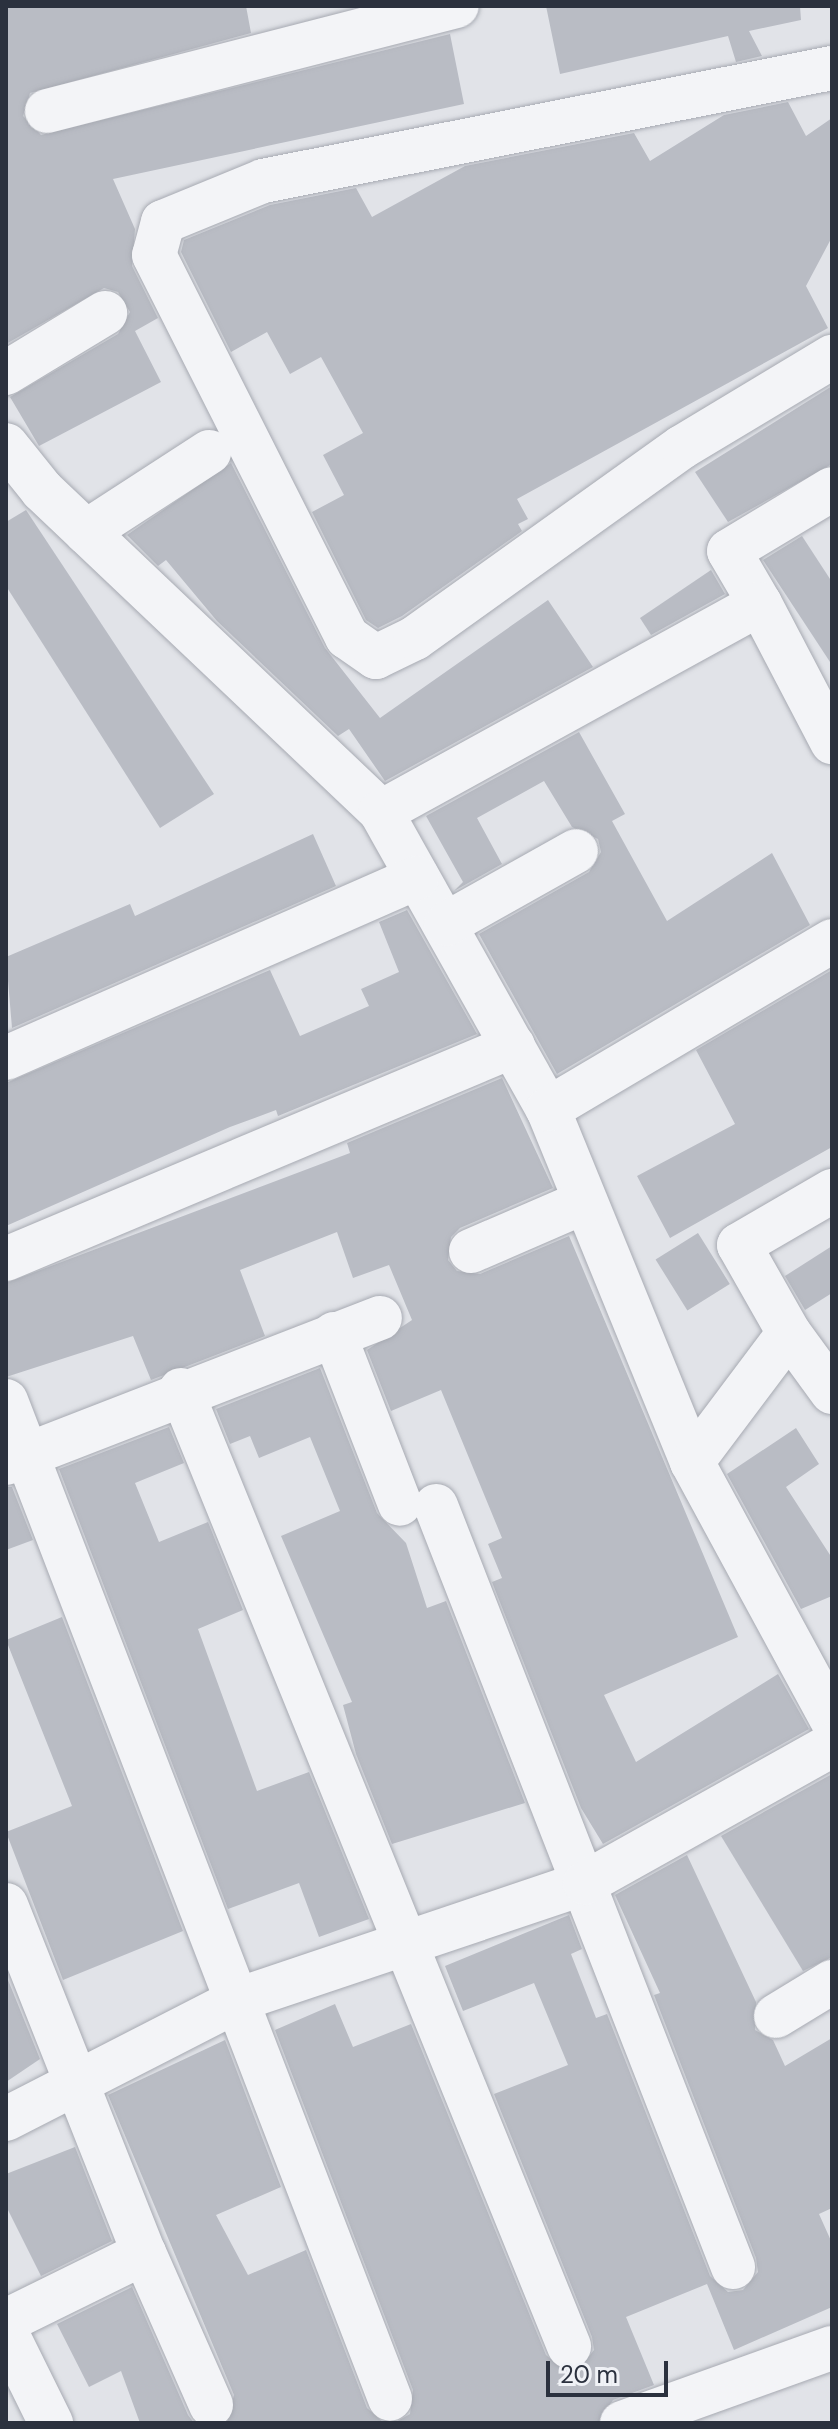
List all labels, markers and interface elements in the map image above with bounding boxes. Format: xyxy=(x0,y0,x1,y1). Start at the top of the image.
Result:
scale bar xyxy=(550,2345,672,2395)
text: 20 m xyxy=(560,2359,618,2390)

